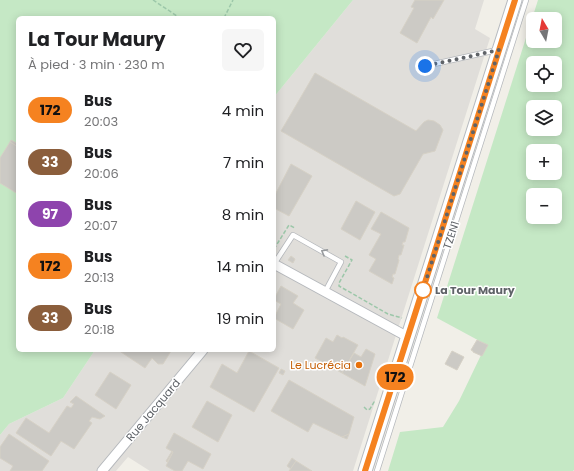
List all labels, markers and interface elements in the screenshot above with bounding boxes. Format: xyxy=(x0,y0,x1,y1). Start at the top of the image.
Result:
north arrow xyxy=(526,12,562,48)
map controls xyxy=(526,12,562,224)
text: La Tour Maury xyxy=(28,26,166,53)
button: heart xyxy=(222,29,264,71)
text: À pied · 3 min · 230 m xyxy=(28,55,165,74)
your location xyxy=(415,56,435,76)
button: locate xyxy=(526,56,562,92)
text: Bus xyxy=(84,90,112,111)
text: 172 xyxy=(40,100,60,120)
text: 4 min xyxy=(222,100,264,121)
button: layers xyxy=(526,100,562,136)
text: 20:03 xyxy=(84,112,118,131)
text: Bus xyxy=(84,142,112,163)
button: + xyxy=(526,144,562,180)
text: 33 xyxy=(42,152,58,172)
text: 7 min xyxy=(223,152,264,173)
text: 20:06 xyxy=(84,164,119,183)
button: − xyxy=(526,188,562,224)
text: Bus xyxy=(84,194,112,215)
text: 97 xyxy=(42,204,58,224)
text: 8 min xyxy=(222,204,264,225)
text: 20:07 xyxy=(84,216,118,235)
street label: TZEN1 xyxy=(439,219,463,251)
text: Bus xyxy=(84,246,112,267)
one-way arrow xyxy=(321,250,328,257)
text: 172 xyxy=(40,256,60,276)
text: 14 min xyxy=(217,256,264,277)
text: 20:13 xyxy=(84,268,114,287)
marker: La Tour Maury xyxy=(414,281,432,299)
place label: La Tour Maury xyxy=(435,282,515,298)
text: Bus xyxy=(84,298,112,319)
text: 33 xyxy=(42,308,58,328)
text: 19 min xyxy=(217,308,264,329)
text: 20:18 xyxy=(84,320,115,339)
place label: Le Lucrécia xyxy=(290,357,351,373)
marker: Le Lucrécia xyxy=(354,360,364,370)
line badge: 172 xyxy=(372,364,418,390)
text: 172 xyxy=(385,367,405,387)
street label: Rue Jacquard xyxy=(122,375,184,445)

